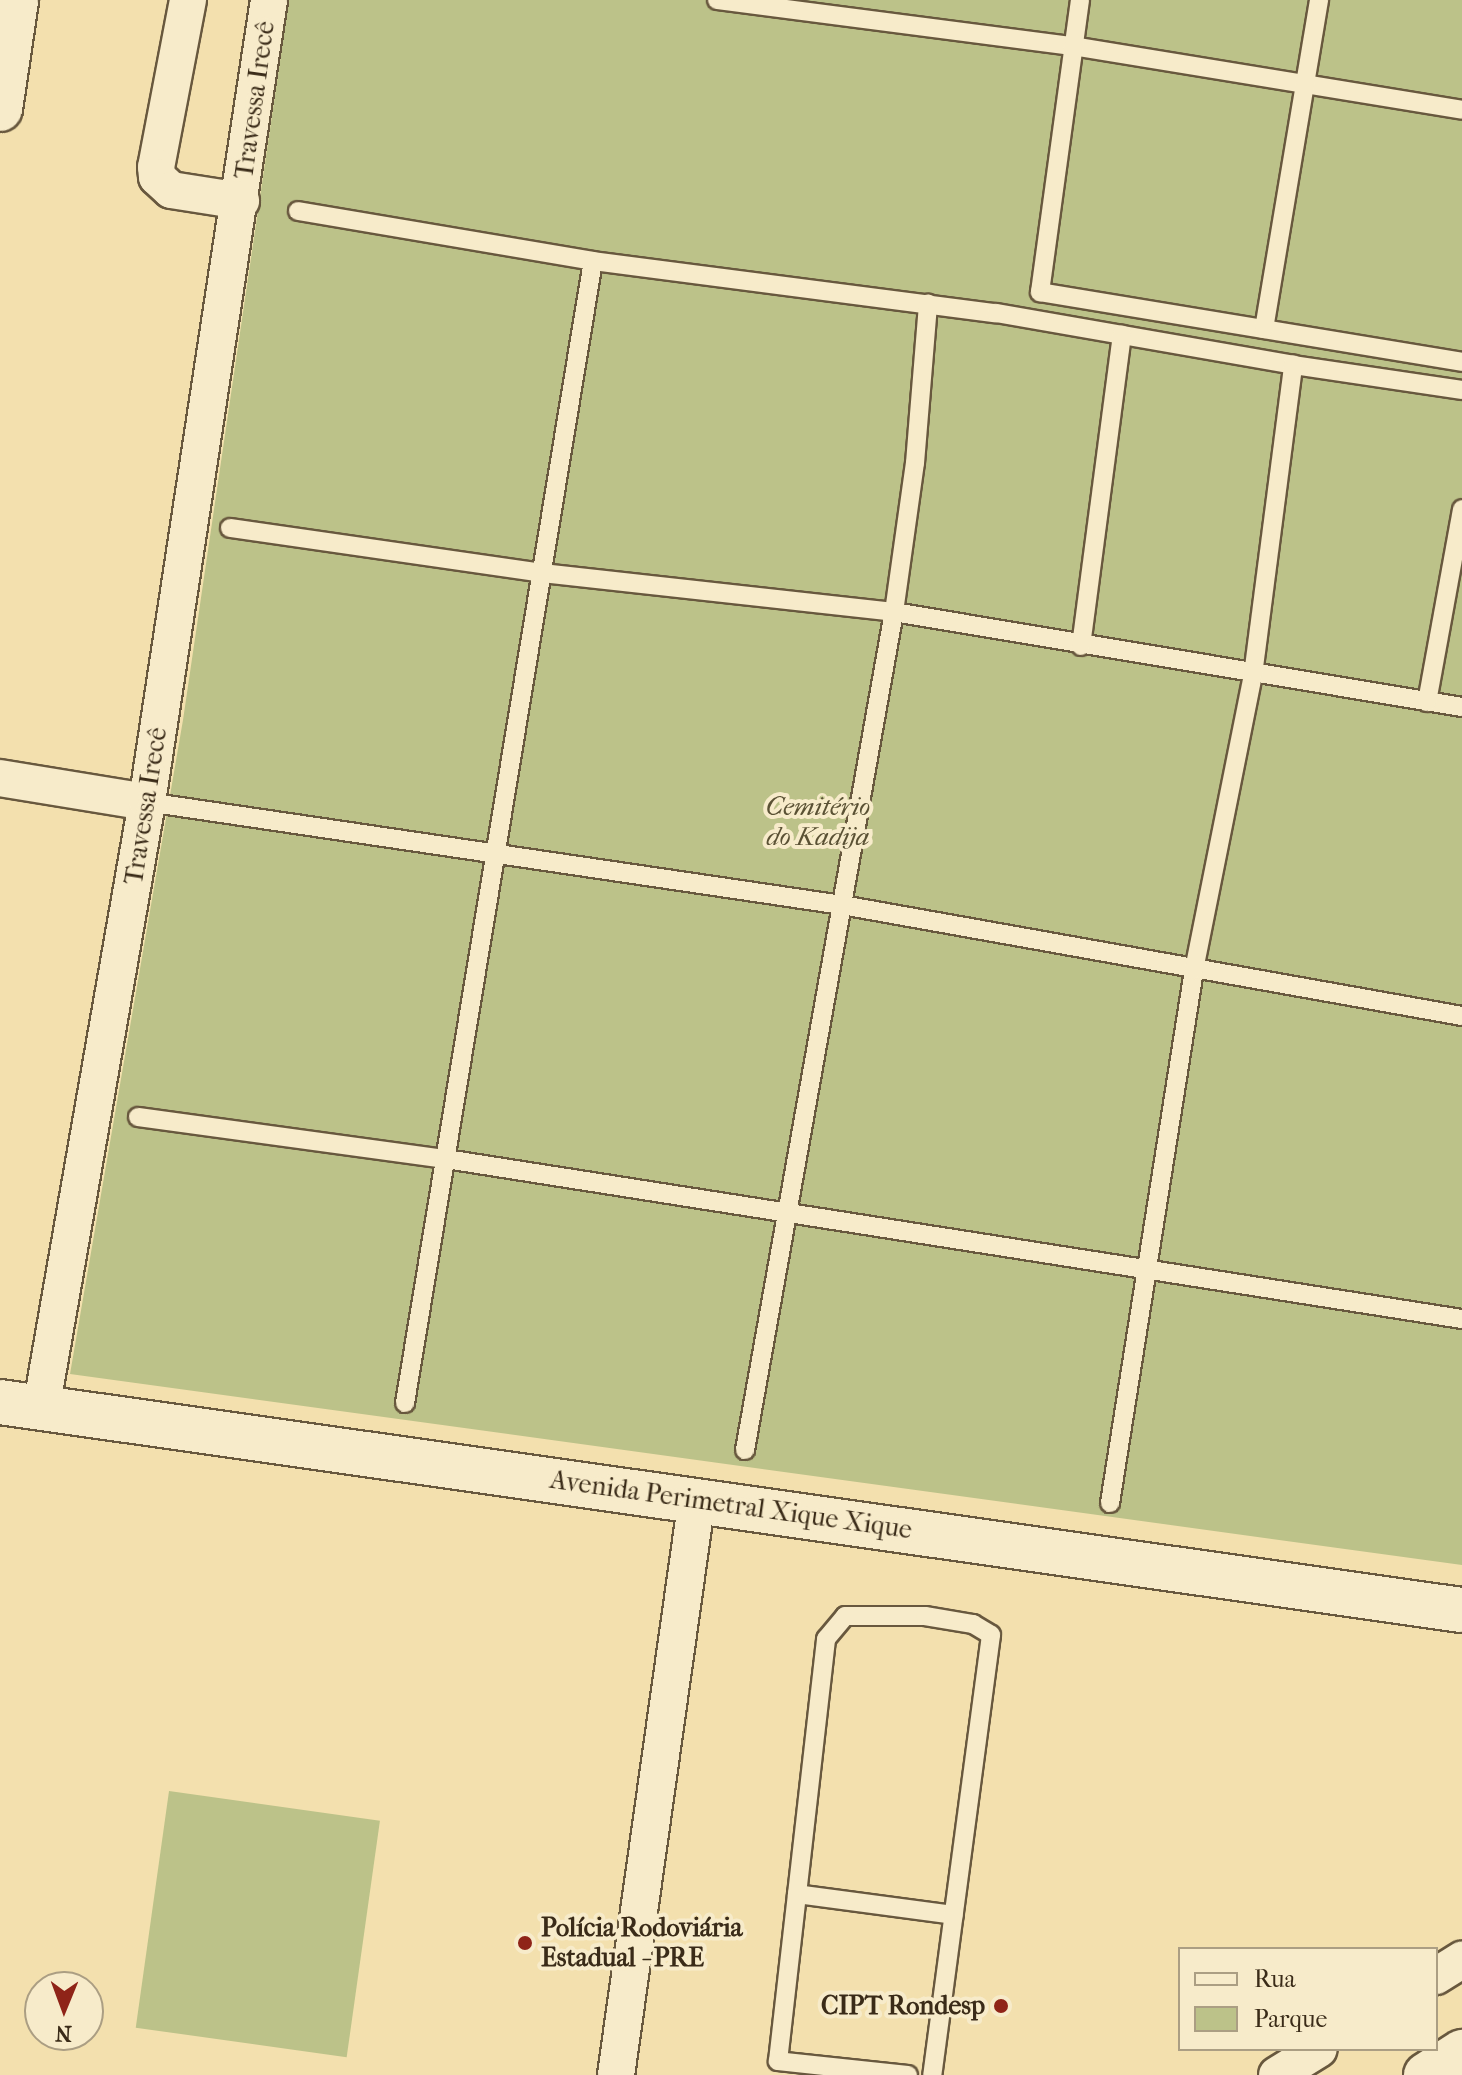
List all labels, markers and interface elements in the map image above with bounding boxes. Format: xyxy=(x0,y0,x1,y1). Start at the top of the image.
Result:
street label: Travessa Irecê xyxy=(229,19,281,181)
street label: Travessa Irecê xyxy=(118,725,174,887)
park label: Cemitério do Kadija xyxy=(766,791,870,852)
street label: Avenida Perimetral Xique Xique xyxy=(548,1464,914,1546)
place label: Polícia Rodoviária Estadual - PRE xyxy=(541,1912,743,1974)
marker: Polícia Rodoviária Estadual - PRE xyxy=(516,1934,534,1952)
legend xyxy=(1178,1947,1438,2051)
text: Rua xyxy=(1254,1965,1296,1993)
north arrow xyxy=(24,1971,104,2051)
place label: CIPT Rondesp xyxy=(821,1990,985,2022)
marker: CIPT Rondesp xyxy=(992,1997,1010,2015)
text: Parque xyxy=(1254,2005,1327,2033)
text: N xyxy=(55,2020,72,2046)

